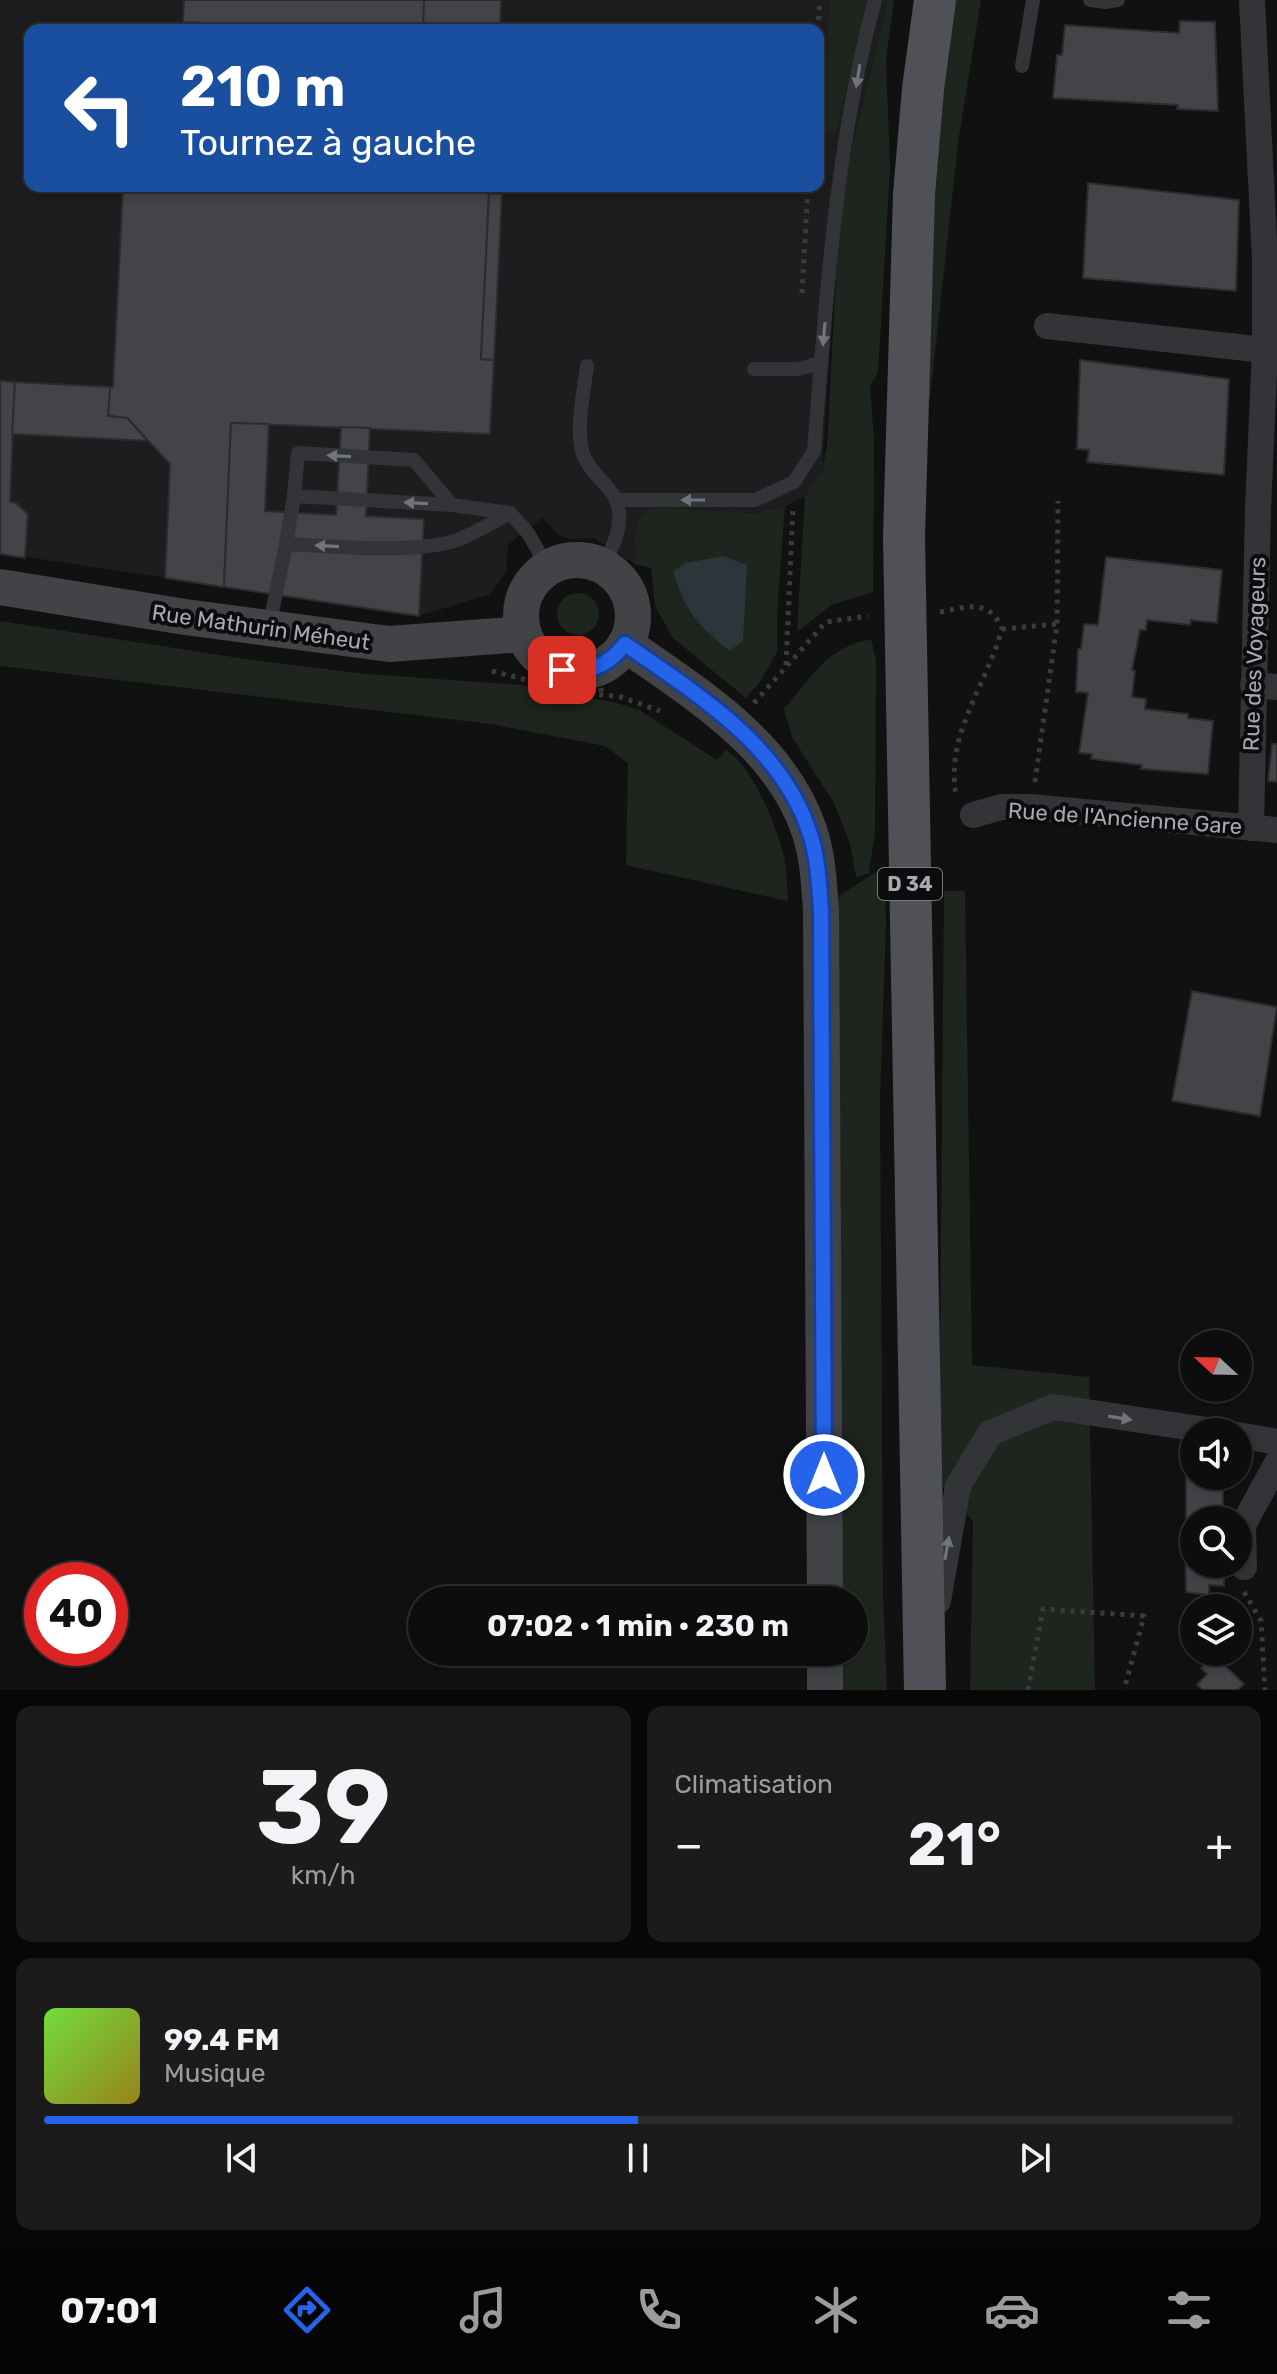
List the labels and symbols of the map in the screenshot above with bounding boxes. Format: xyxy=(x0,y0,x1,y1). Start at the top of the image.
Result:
one-way arrow xyxy=(851,64,863,89)
one-way arrow xyxy=(817,322,830,347)
one-way arrow xyxy=(326,449,351,462)
one-way arrow xyxy=(680,494,705,507)
one-way arrow xyxy=(403,496,428,509)
one-way arrow xyxy=(314,539,339,552)
street label: Rue des Voyageurs xyxy=(1238,556,1271,752)
street label: Rue Mathurin Méheut xyxy=(150,599,372,656)
pin xyxy=(528,636,596,704)
street label: Rue de l'Ancienne Gare xyxy=(1007,797,1243,840)
road number: D 34 xyxy=(878,868,942,900)
north arrow xyxy=(1180,1330,1252,1402)
one-way arrow xyxy=(1108,1412,1133,1425)
position arrow xyxy=(782,1433,866,1517)
one-way arrow xyxy=(942,1535,954,1560)
speed limit sign: 40 xyxy=(24,1562,128,1666)

